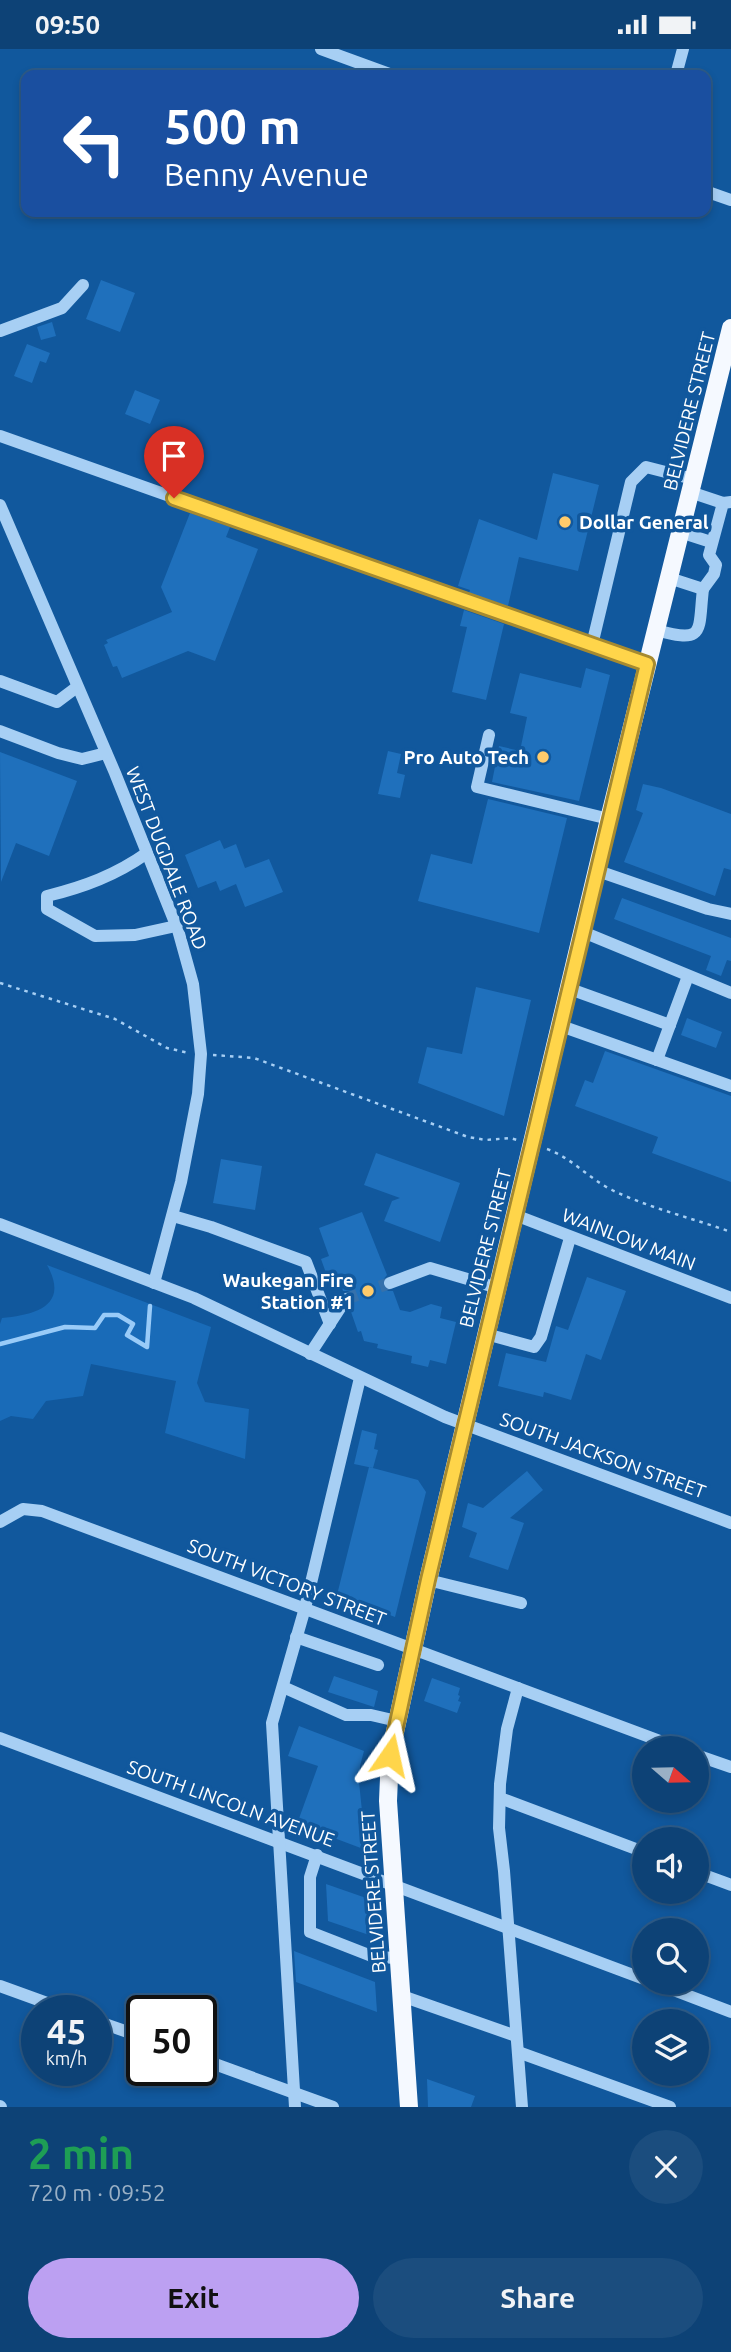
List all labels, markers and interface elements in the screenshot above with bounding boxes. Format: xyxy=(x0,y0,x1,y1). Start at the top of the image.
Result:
text: 09:50 xyxy=(35,10,100,39)
icon: left xyxy=(49,98,140,189)
text: 500 m xyxy=(164,98,301,153)
text: Benny Avenue xyxy=(164,156,369,192)
street label: BELVIDERE STREET xyxy=(659,329,719,493)
pin xyxy=(144,426,204,498)
icon: arrive xyxy=(155,437,193,475)
place label: Dollar General xyxy=(579,511,709,533)
marker: Dollar General xyxy=(557,514,573,530)
place label: Pro Auto Tech xyxy=(404,746,529,768)
marker: Pro Auto Tech xyxy=(535,749,551,765)
street label: WEST DUGDALE ROAD xyxy=(122,763,212,953)
street label: BELVIDERE STREET xyxy=(455,1166,515,1330)
street label: WAINLOW MAIN xyxy=(559,1203,699,1275)
place label: Waukegan Fire Station #1 xyxy=(222,1269,354,1313)
marker: Waukegan Fire Station #1 xyxy=(360,1283,376,1299)
street label: SOUTH JACKSON STREET xyxy=(497,1407,709,1503)
street label: SOUTH VICTORY STREET xyxy=(185,1534,390,1630)
position arrow xyxy=(353,1718,427,1792)
north arrow xyxy=(632,1736,709,1813)
map controls xyxy=(632,1736,709,2086)
street label: SOUTH LINCOLN AVENUE xyxy=(124,1755,338,1851)
street label: BELVIDERE STREET xyxy=(356,1810,390,1974)
button: sound xyxy=(632,1827,709,1904)
button: search xyxy=(632,1918,709,1995)
speed limit sign: 50 xyxy=(126,1995,217,2086)
button: layers xyxy=(632,2009,709,2086)
text: 45 xyxy=(47,2011,86,2051)
text: km/h xyxy=(46,2048,87,2068)
text: 2 min xyxy=(28,2130,134,2177)
button: close xyxy=(629,2130,703,2204)
text: 720 m · 09:52 xyxy=(28,2180,166,2205)
button: Exit xyxy=(28,2258,359,2338)
button: Share xyxy=(373,2258,703,2338)

